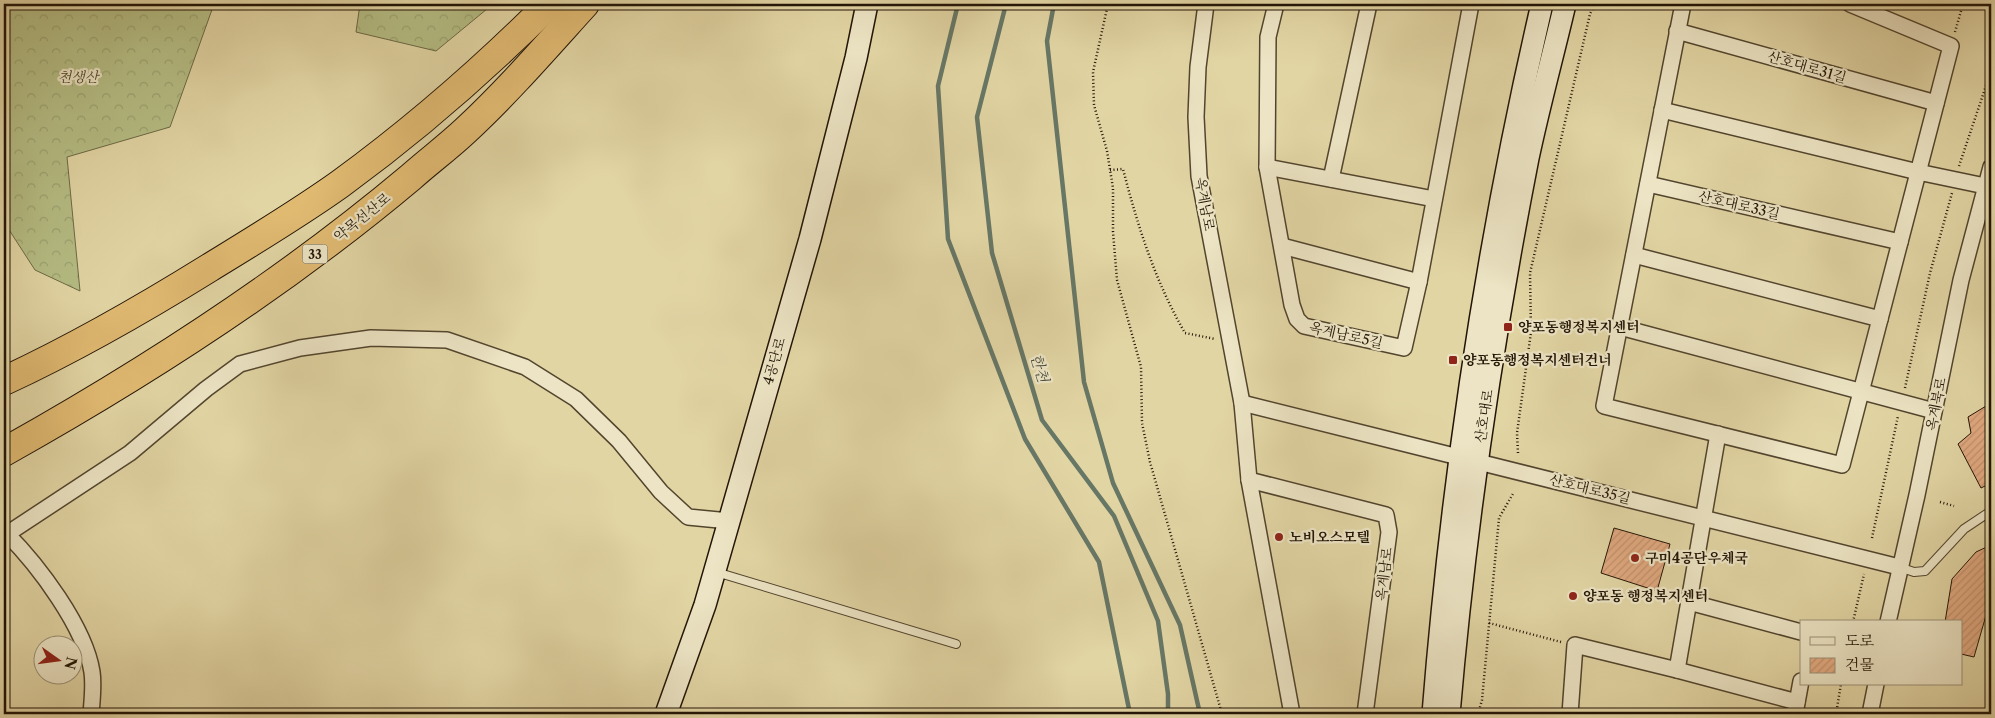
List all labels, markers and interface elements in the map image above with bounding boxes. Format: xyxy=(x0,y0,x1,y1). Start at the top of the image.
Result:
street label: 산호대로31길 xyxy=(1765,47,1849,87)
park label: 천생산 xyxy=(58,68,101,86)
street label: 옥계남로 xyxy=(1191,176,1219,233)
street label: 산호대로33길 xyxy=(1697,187,1781,223)
street label: 약목선산로 xyxy=(330,188,394,245)
road number: 33 xyxy=(302,244,328,264)
street label: 옥계남로5길 xyxy=(1307,318,1385,352)
place label: 양포동행정복지센터 xyxy=(1518,318,1640,336)
marker: 양포동행정복지센터 xyxy=(1502,321,1514,333)
street label: 4공단로 xyxy=(759,335,789,387)
water label: 한천 xyxy=(1027,351,1054,386)
place label: 양포동행정복지센터건너 xyxy=(1463,351,1612,369)
marker: 양포동행정복지센터건너 xyxy=(1447,354,1459,366)
street label: 옥계북로 xyxy=(1922,375,1950,432)
street label: 산호대로 xyxy=(1471,387,1497,444)
street label: 산호대로35길 xyxy=(1548,470,1632,508)
place label: 노비오스모텔 xyxy=(1289,528,1370,546)
marker: 노비오스모텔 xyxy=(1273,531,1285,543)
street label: 옥계남로 xyxy=(1372,546,1396,602)
place label: 구미4공단우체국 xyxy=(1645,549,1748,567)
marker: 구미4공단우체국 xyxy=(1629,552,1641,564)
place label: 양포동 행정복지센터 xyxy=(1583,587,1708,605)
marker: 양포동 행정복지센터 xyxy=(1567,590,1579,602)
legend xyxy=(1800,620,1962,686)
text: 도로 xyxy=(1845,631,1874,650)
north arrow xyxy=(32,636,82,686)
text: N xyxy=(60,655,81,671)
text: 건물 xyxy=(1845,655,1874,674)

